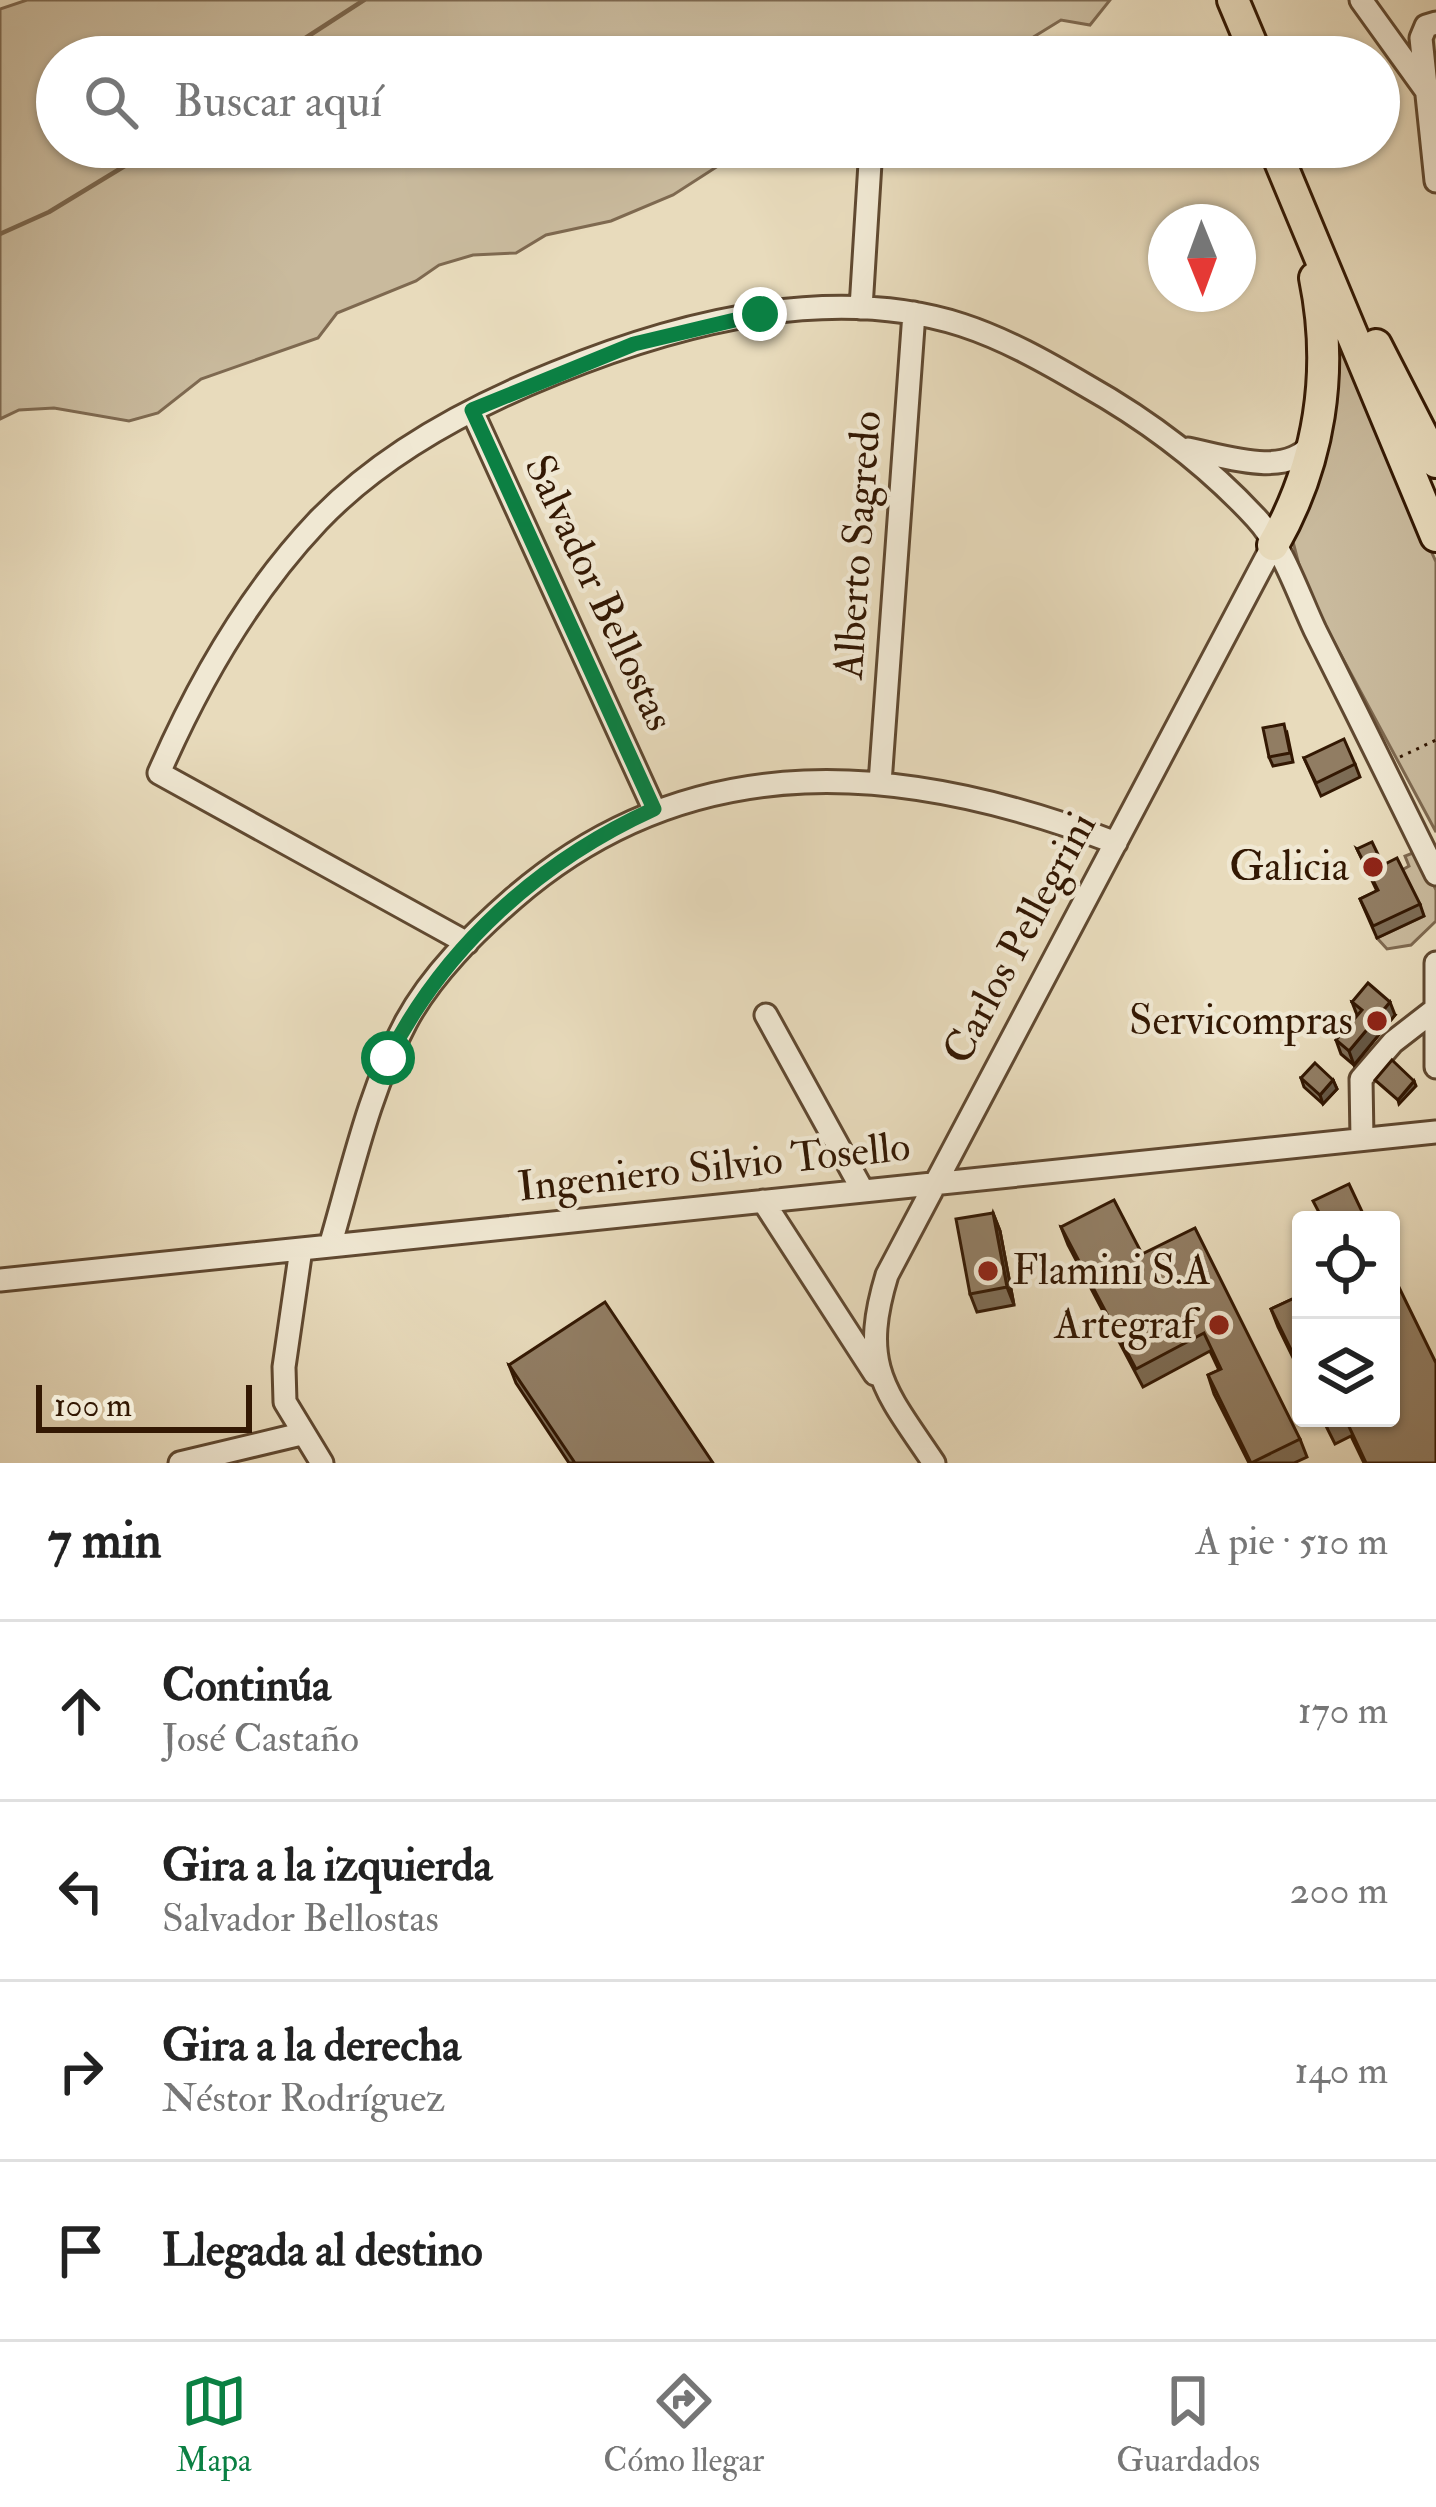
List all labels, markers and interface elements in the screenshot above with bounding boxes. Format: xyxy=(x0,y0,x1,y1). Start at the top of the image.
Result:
search box xyxy=(36,36,1400,168)
icon: search xyxy=(78,69,144,135)
text: Buscar aquí xyxy=(174,74,382,130)
north arrow xyxy=(1148,204,1256,312)
route end xyxy=(733,287,787,341)
street label: Alberto Sagredo xyxy=(823,409,893,682)
street label: Salvador Bellostas xyxy=(512,447,686,739)
street label: Carlos Pellegrini xyxy=(932,803,1108,1073)
place label: Galicia xyxy=(1229,841,1350,893)
marker: Galicia xyxy=(1360,854,1386,880)
place label: Servicompras xyxy=(1129,995,1353,1047)
marker: Servicompras xyxy=(1364,1008,1390,1034)
route start xyxy=(361,1031,415,1085)
street label: Ingeniero Silvio Tosello xyxy=(515,1121,913,1213)
map controls xyxy=(1292,1211,1400,1427)
button: locate xyxy=(1292,1211,1400,1319)
place label: Flamini S.A xyxy=(1012,1245,1211,1297)
marker: Flamini S.A xyxy=(975,1258,1001,1284)
place label: Artegraf xyxy=(1053,1299,1201,1351)
marker: Artegraf xyxy=(1206,1312,1232,1338)
button: layers xyxy=(1292,1319,1400,1427)
scale bar xyxy=(36,1379,252,1432)
text: 100 m xyxy=(54,1385,132,1426)
text: 7 min xyxy=(48,1509,162,1573)
text: A pie · 510 m xyxy=(1196,1517,1388,1566)
text: Continúa xyxy=(162,1658,331,1714)
icon: ahead xyxy=(48,1678,114,1744)
text: 170 m xyxy=(1298,1686,1388,1735)
text: José Castaño xyxy=(162,1714,359,1763)
text: Gira a la izquierda xyxy=(162,1838,492,1894)
icon: left xyxy=(48,1858,114,1924)
text: 200 m xyxy=(1290,1866,1388,1915)
text: Salvador Bellostas xyxy=(162,1894,439,1943)
text: Gira a la derecha xyxy=(162,2018,461,2074)
icon: right xyxy=(48,2038,114,2104)
text: 140 m xyxy=(1295,2046,1388,2095)
text: Néstor Rodríguez xyxy=(162,2074,445,2123)
icon: arrive xyxy=(48,2218,114,2284)
text: Llegada al destino xyxy=(162,2223,483,2279)
tab: Mapa xyxy=(176,2368,251,2481)
tab: Cómo llegar xyxy=(603,2368,764,2481)
tab: Guardados xyxy=(1116,2368,1260,2481)

